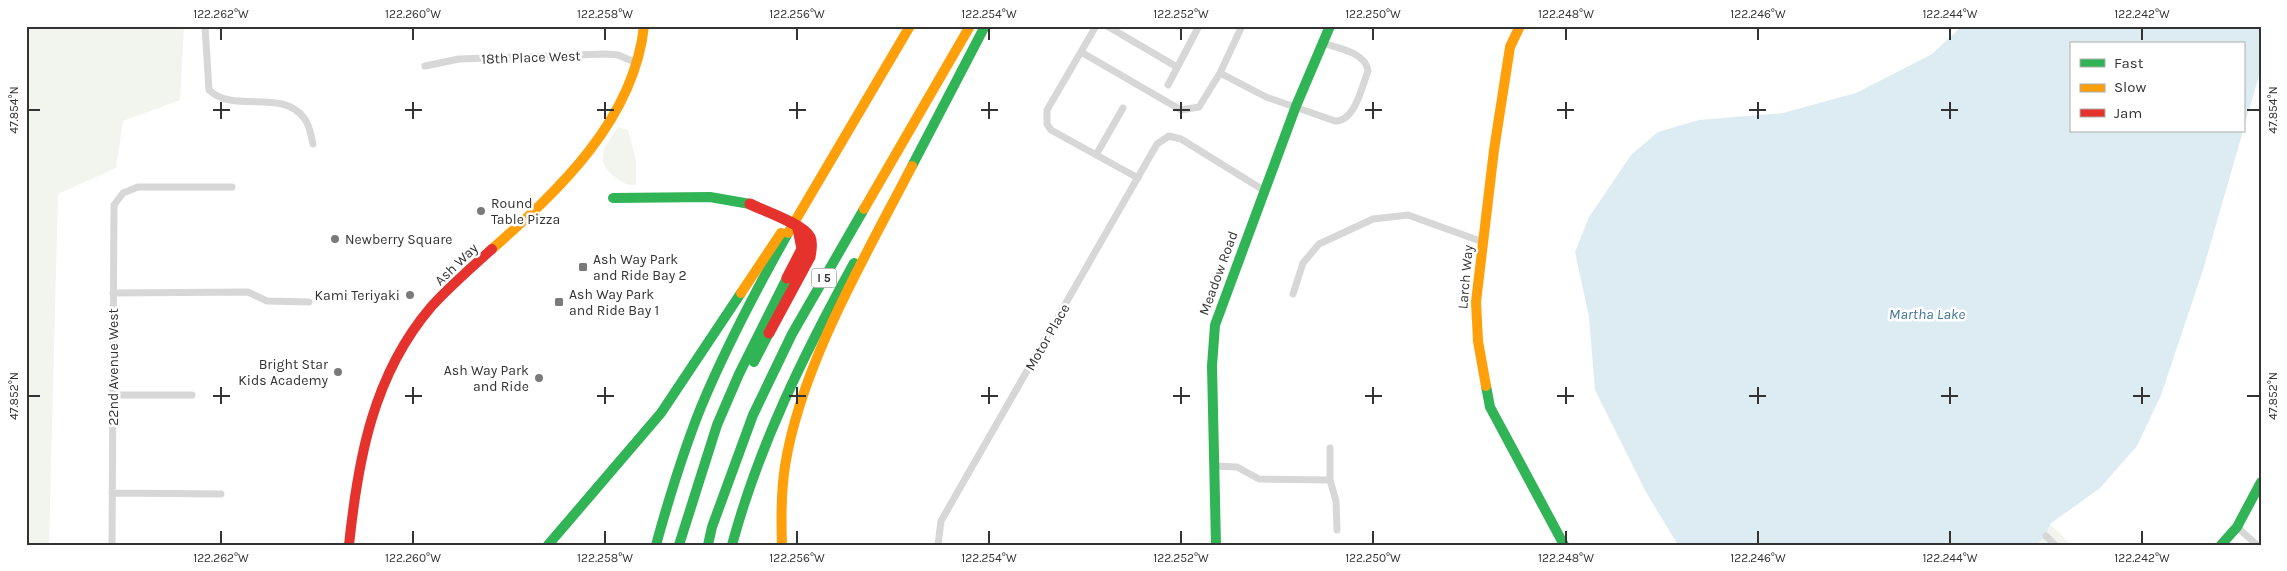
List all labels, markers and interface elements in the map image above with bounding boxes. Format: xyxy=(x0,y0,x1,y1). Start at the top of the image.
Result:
text: 122.262°W xyxy=(193,7,249,21)
text: 122.260°W xyxy=(385,7,441,21)
text: 122.258°W xyxy=(577,7,633,21)
text: 122.256°W xyxy=(769,7,825,21)
text: 122.254°W xyxy=(961,7,1017,21)
text: 122.252°W xyxy=(1153,7,1209,21)
text: 122.250°W xyxy=(1345,7,1401,21)
text: 122.248°W xyxy=(1538,7,1594,21)
text: 122.246°W xyxy=(1730,7,1786,21)
text: 122.244°W xyxy=(1922,7,1978,21)
text: 122.242°W xyxy=(2114,7,2170,21)
legend xyxy=(2070,42,2244,132)
street label: 18th Place West xyxy=(481,47,581,68)
text: Fast xyxy=(2114,54,2144,72)
text: Slow xyxy=(2114,78,2146,96)
text: 47.854°N xyxy=(7,86,21,134)
text: 47.854°N xyxy=(2266,86,2280,134)
text: Jam xyxy=(2114,104,2142,122)
place label: Round Table Pizza xyxy=(491,195,560,228)
marker: Round Table Pizza xyxy=(475,205,487,217)
street label: Meadow Road xyxy=(1195,229,1242,318)
place label: Newberry Square xyxy=(345,231,452,248)
marker: Newberry Square xyxy=(329,233,341,245)
street label: Ash Way xyxy=(431,239,482,289)
street label: Larch Way xyxy=(1454,244,1477,310)
place label: Ash Way Park and Ride Bay 2 xyxy=(593,251,687,284)
marker: Ash Way Park and Ride Bay 2 xyxy=(577,261,589,273)
road number: I 5 xyxy=(812,268,836,288)
place label: Ash Way Park and Ride Bay 1 xyxy=(569,286,659,319)
place label: Kami Teriyaki xyxy=(315,287,400,304)
marker: Kami Teriyaki xyxy=(404,289,416,301)
marker: Ash Way Park and Ride Bay 1 xyxy=(553,296,565,308)
street label: Motor Place xyxy=(1021,301,1073,374)
water label: Martha Lake xyxy=(1889,305,1965,323)
street label: 22nd Avenue West xyxy=(105,308,122,426)
place label: Bright Star Kids Academy xyxy=(238,356,329,389)
place label: Ash Way Park and Ride xyxy=(444,362,529,395)
marker: Bright Star Kids Academy xyxy=(332,366,344,378)
text: 47.852°N xyxy=(7,372,21,420)
marker: Ash Way Park and Ride xyxy=(533,372,545,384)
text: 47.852°N xyxy=(2266,372,2280,420)
text: 122.262°W xyxy=(193,551,249,565)
text: 122.260°W xyxy=(385,551,441,565)
text: 122.258°W xyxy=(577,551,633,565)
text: 122.256°W xyxy=(769,551,825,565)
text: 122.254°W xyxy=(961,551,1017,565)
text: 122.252°W xyxy=(1153,551,1209,565)
text: 122.250°W xyxy=(1345,551,1401,565)
text: 122.248°W xyxy=(1538,551,1594,565)
text: 122.246°W xyxy=(1730,551,1786,565)
text: 122.244°W xyxy=(1922,551,1978,565)
text: 122.242°W xyxy=(2114,551,2170,565)

